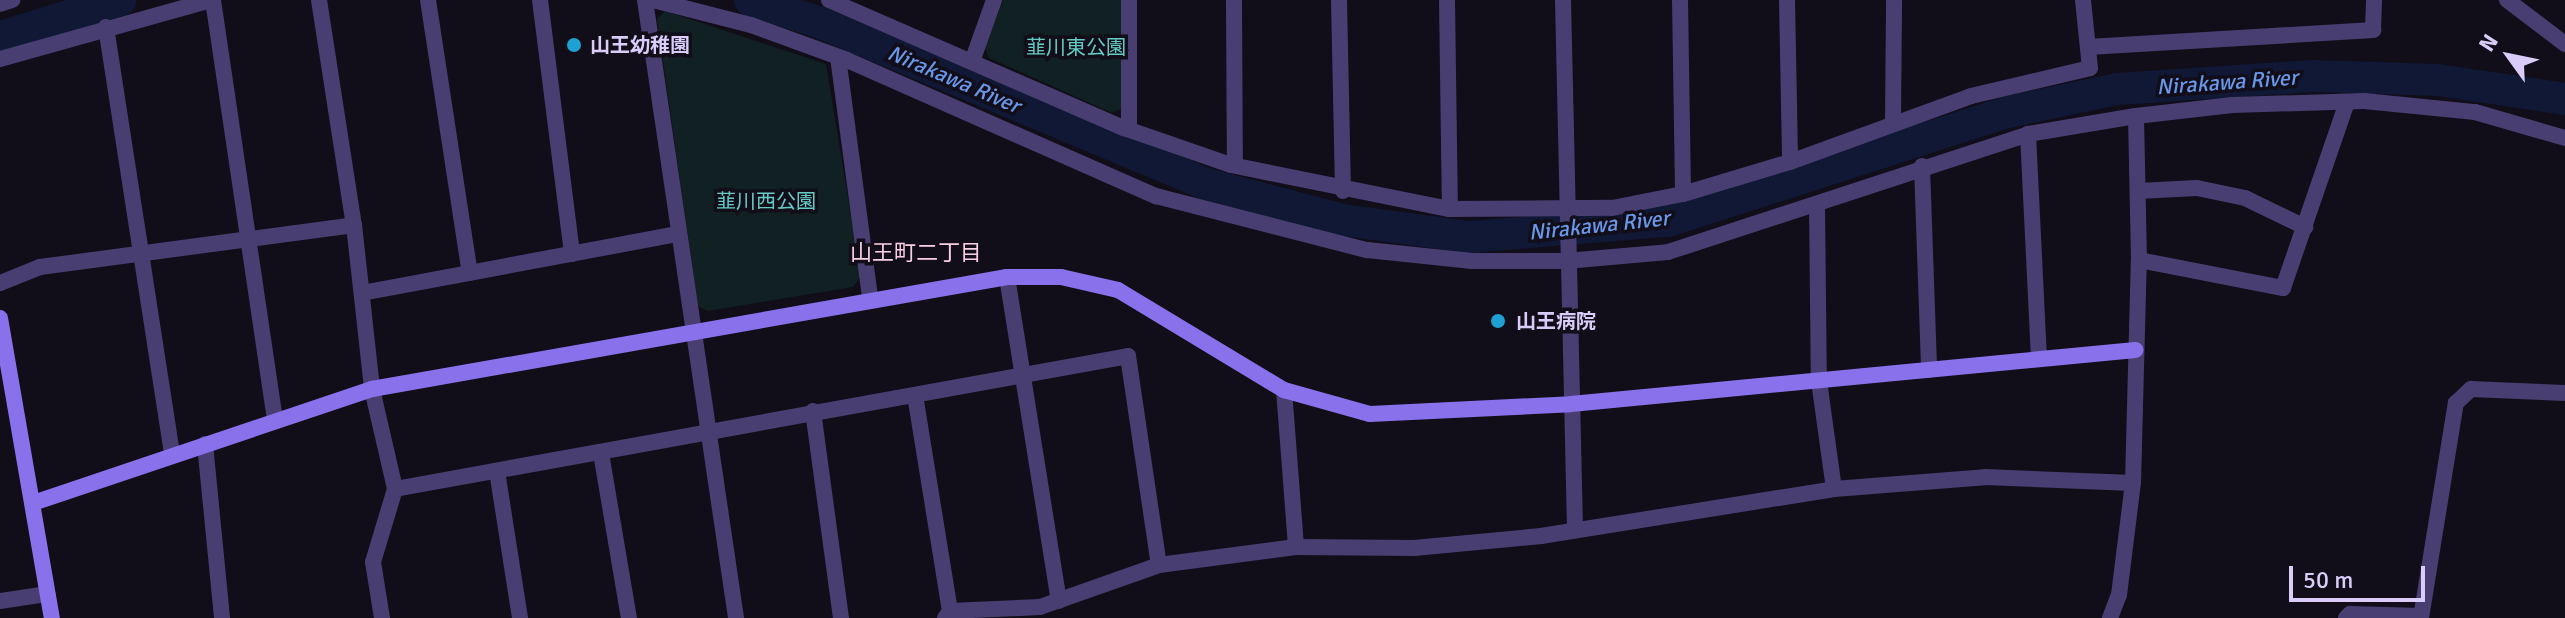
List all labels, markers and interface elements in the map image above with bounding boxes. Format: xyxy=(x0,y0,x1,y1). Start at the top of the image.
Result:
north arrow xyxy=(2469,16,2549,96)
text: N xyxy=(2473,29,2504,56)
place label: 山王幼稚園 xyxy=(590,33,690,57)
park label: 韮川東公園 xyxy=(1026,35,1126,59)
marker: 山王幼稚園 xyxy=(565,36,583,54)
water label: Nirakawa River xyxy=(884,39,1024,119)
water label: Nirakawa River xyxy=(2156,64,2298,100)
park label: 韮川西公園 xyxy=(716,189,816,213)
water label: Nirakawa River xyxy=(1527,204,1671,246)
district label: 山王町二丁目 xyxy=(850,240,982,266)
place label: 山王病院 xyxy=(1516,309,1596,333)
marker: 山王病院 xyxy=(1487,310,1509,332)
scale bar xyxy=(2293,550,2429,600)
text: 50 m xyxy=(2303,565,2353,595)

